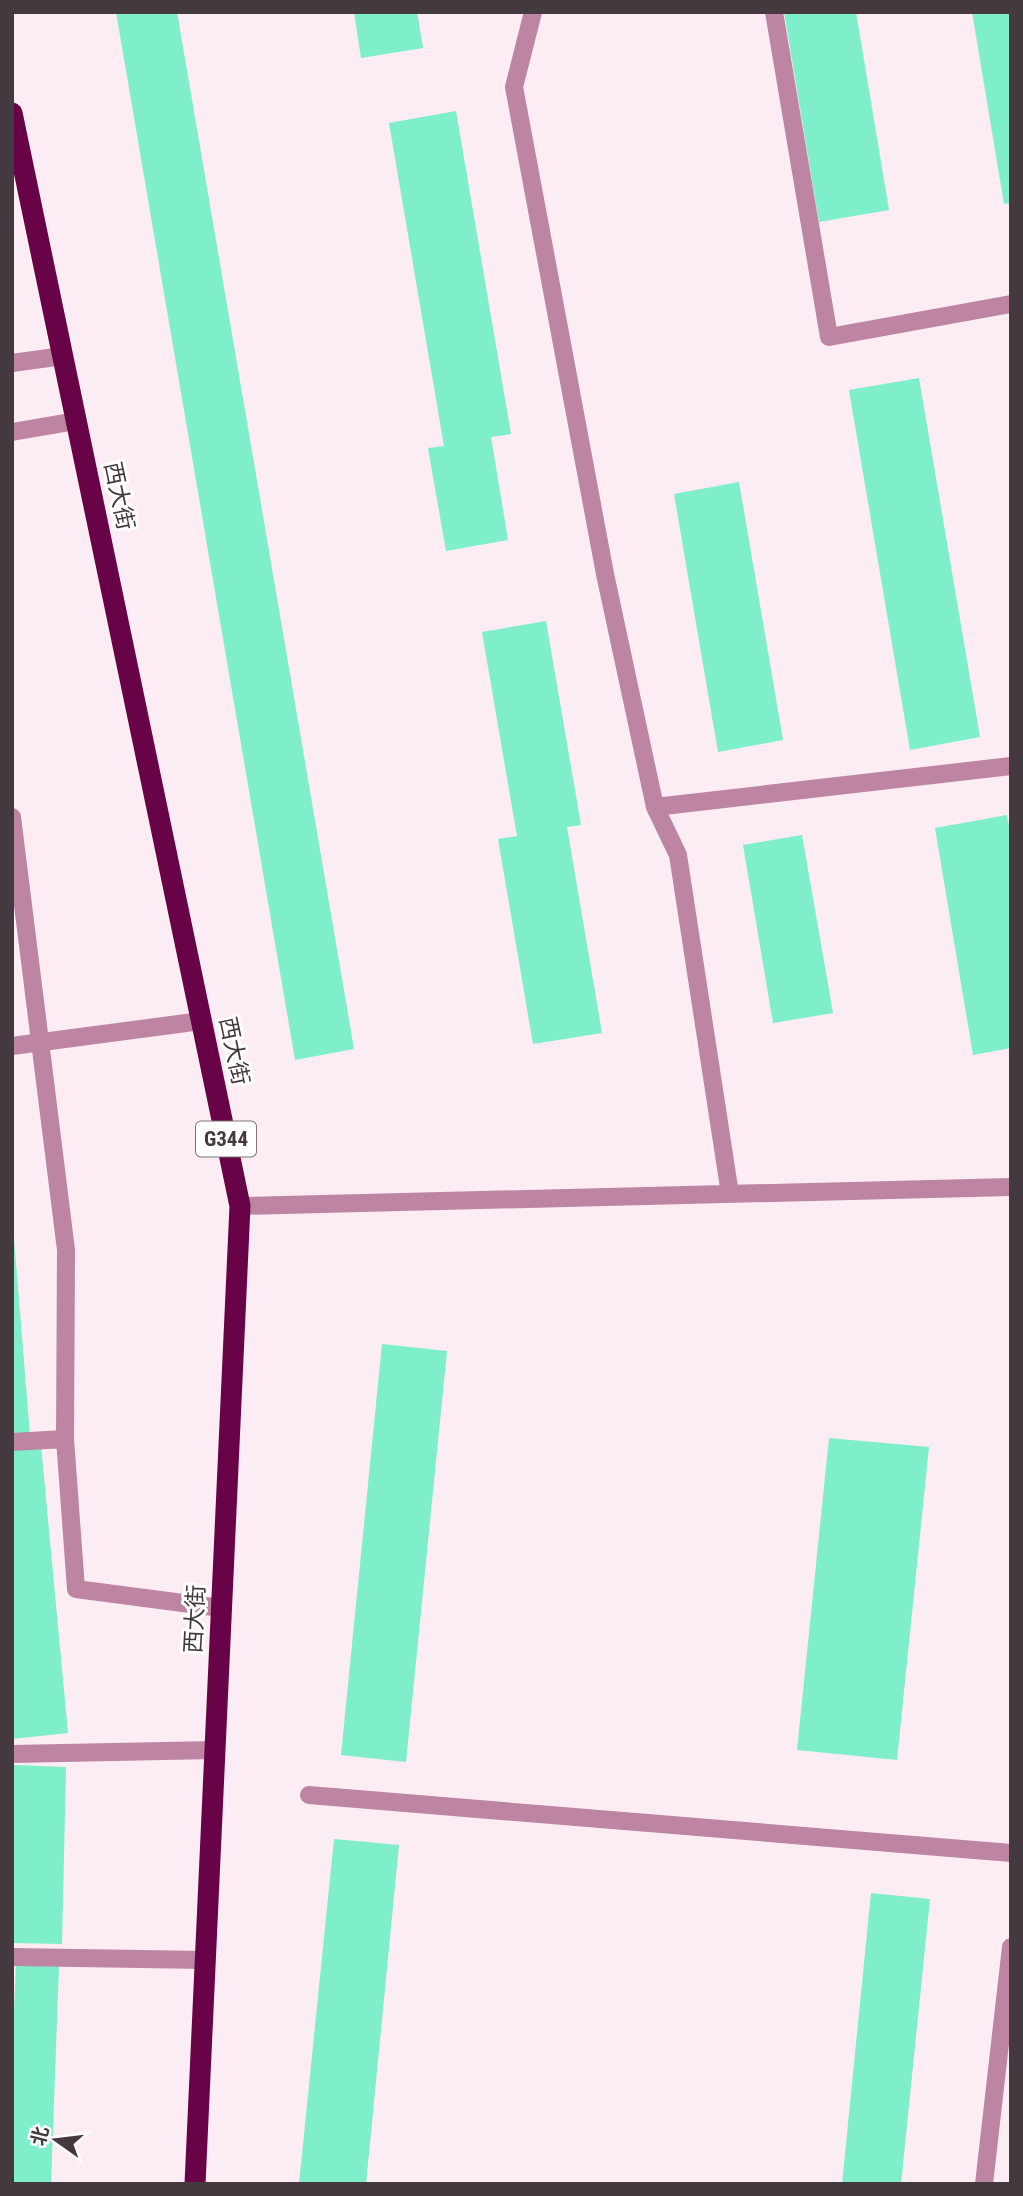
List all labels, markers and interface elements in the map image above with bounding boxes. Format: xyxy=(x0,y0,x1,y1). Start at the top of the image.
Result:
street label: 西大街 xyxy=(99,459,139,533)
street label: 西大街 xyxy=(214,1014,254,1088)
road number: G344 xyxy=(196,1122,256,1156)
street label: 西大街 xyxy=(180,1584,210,1654)
north arrow xyxy=(21,2105,91,2175)
text: 北 xyxy=(27,2124,53,2148)

